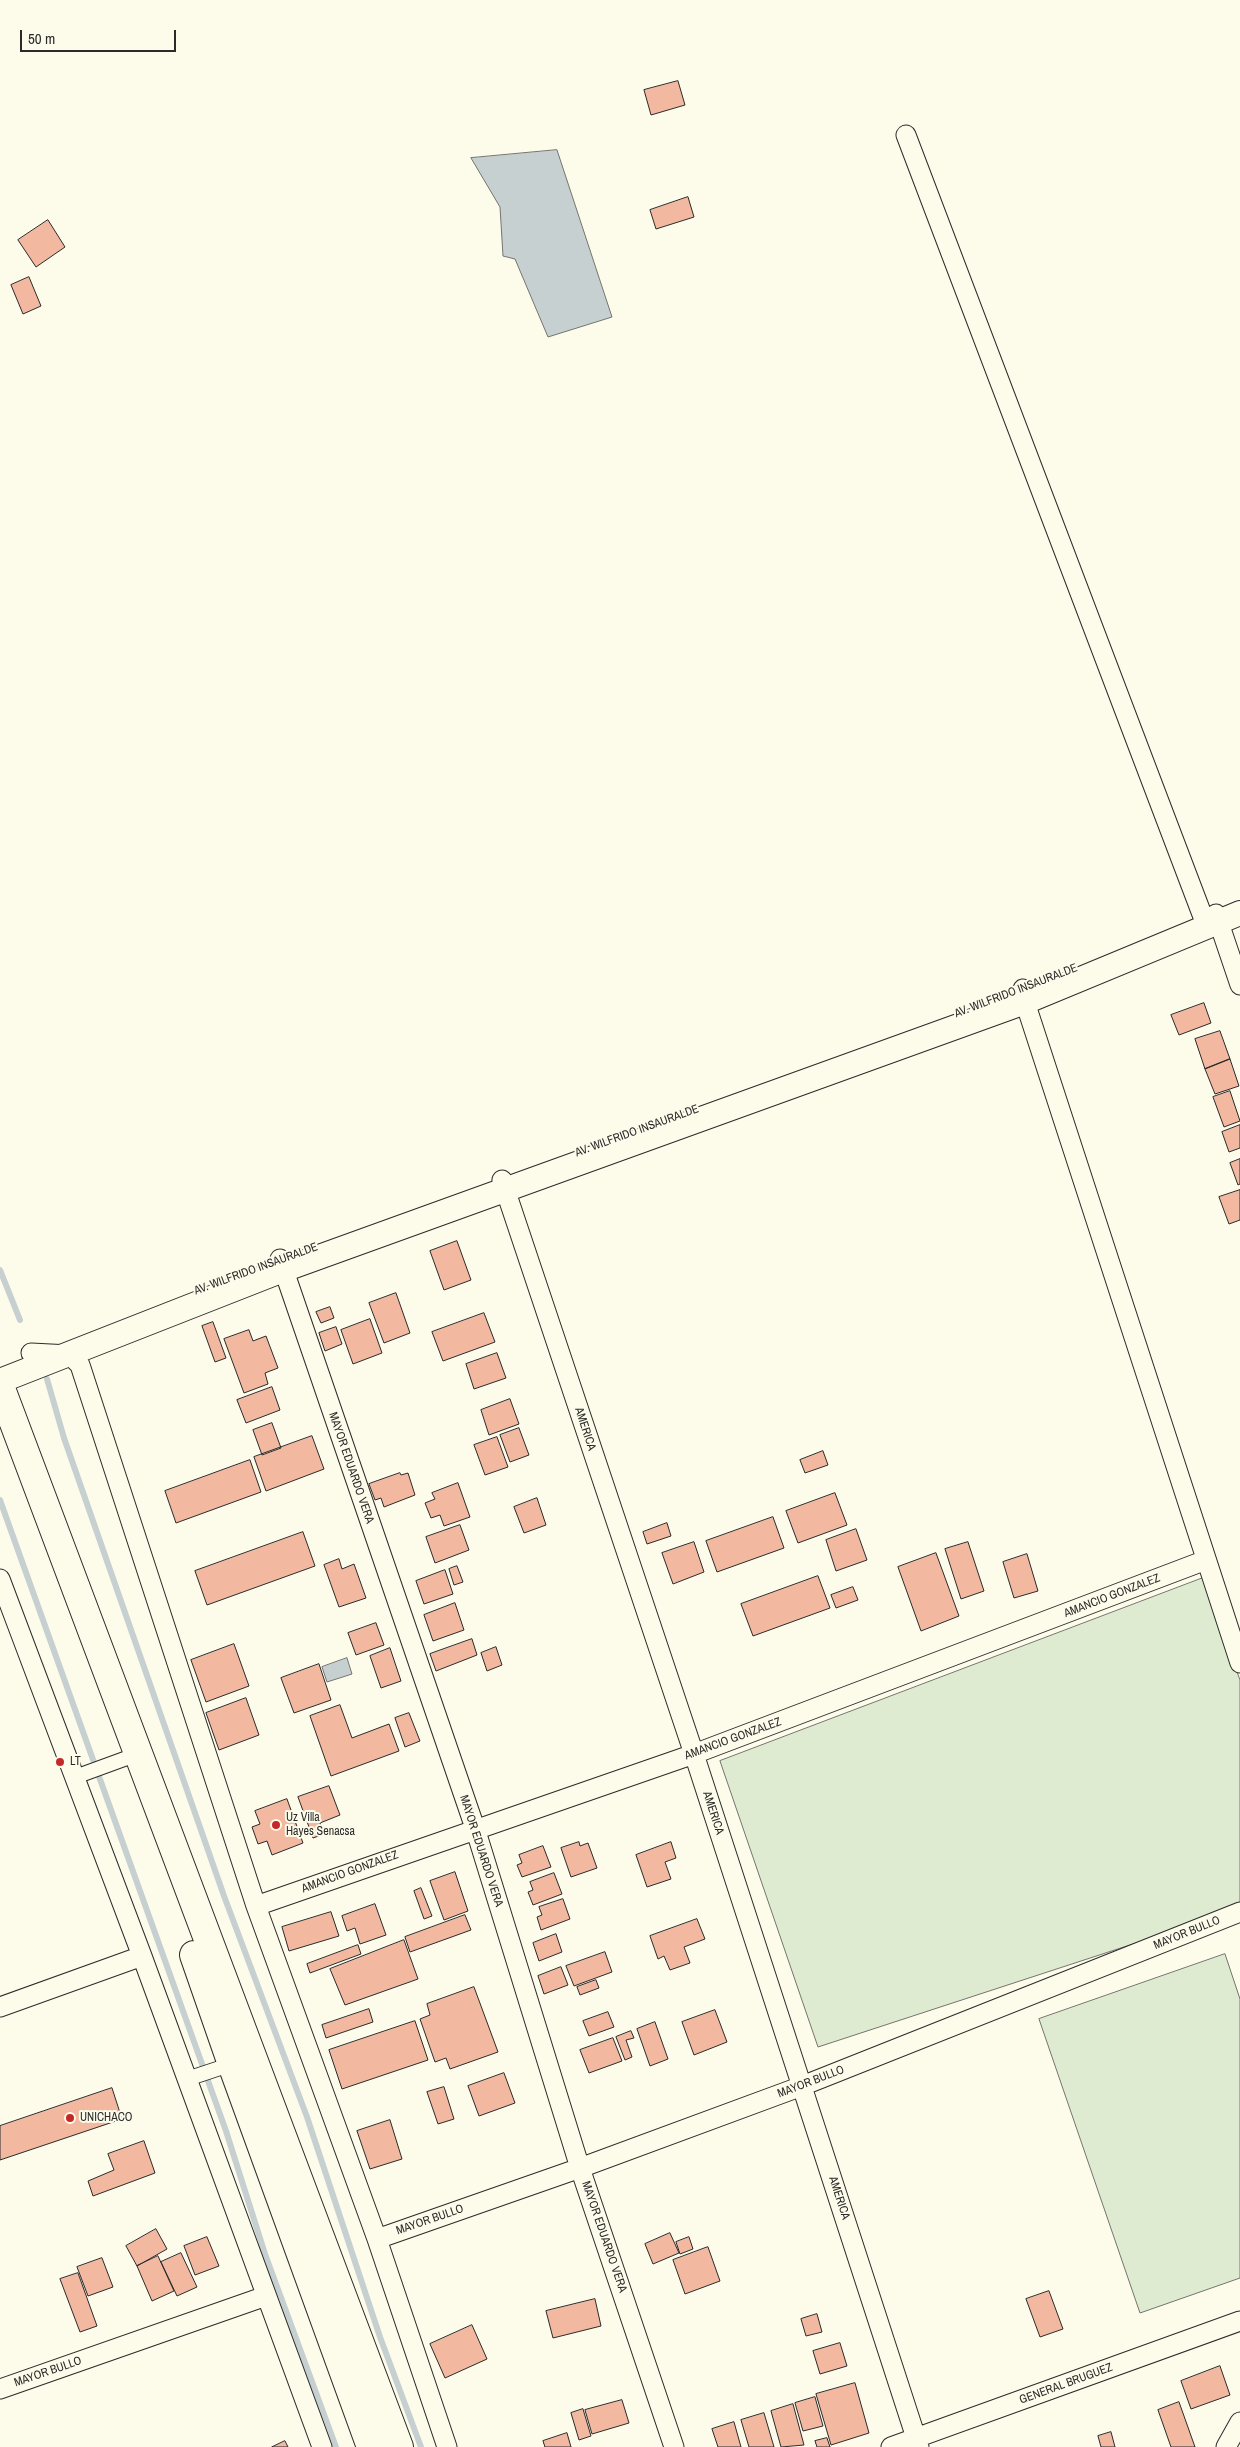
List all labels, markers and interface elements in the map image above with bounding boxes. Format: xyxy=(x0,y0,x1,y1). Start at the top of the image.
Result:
scale bar xyxy=(22,20,179,52)
text: 50 m xyxy=(28,28,55,49)
street label: AV. WILFRIDO INSAURALDE xyxy=(952,961,1080,1021)
street label: AV. WILFRIDO INSAURALDE xyxy=(573,1102,701,1160)
street label: AV. WILFRIDO INSAURALDE xyxy=(192,1240,320,1298)
street label: AMERICA xyxy=(571,1405,599,1453)
street label: MAYOR EDUARDO VERA xyxy=(325,1410,377,1526)
street label: AMANCIO GONZALEZ xyxy=(1062,1571,1162,1621)
street label: AMANCIO GONZALEZ xyxy=(683,1715,783,1763)
place label: LT xyxy=(70,1755,81,1769)
marker: LT xyxy=(54,1756,66,1768)
street label: AMERICA xyxy=(699,1789,727,1837)
street label: MAYOR EDUARDO VERA xyxy=(456,1793,506,1909)
place label: Uz Villa Hayes Senacsa xyxy=(286,1811,355,1839)
marker: Uz Villa Hayes Senacsa xyxy=(270,1819,282,1831)
street label: AMANCIO GONZALEZ xyxy=(300,1848,400,1896)
street label: MAYOR BULLO xyxy=(1152,1913,1222,1953)
street label: MAYOR BULLO xyxy=(776,2063,846,2101)
place label: UNICHACO xyxy=(80,2111,132,2125)
marker: UNICHACO xyxy=(64,2112,76,2124)
street label: AMERICA xyxy=(825,2174,853,2222)
street label: MAYOR EDUARDO VERA xyxy=(578,2179,630,2295)
street label: MAYOR BULLO xyxy=(394,2202,466,2238)
street label: MAYOR BULLO xyxy=(12,2354,84,2390)
street label: GENERAL BRUGUEZ xyxy=(1018,2360,1114,2408)

